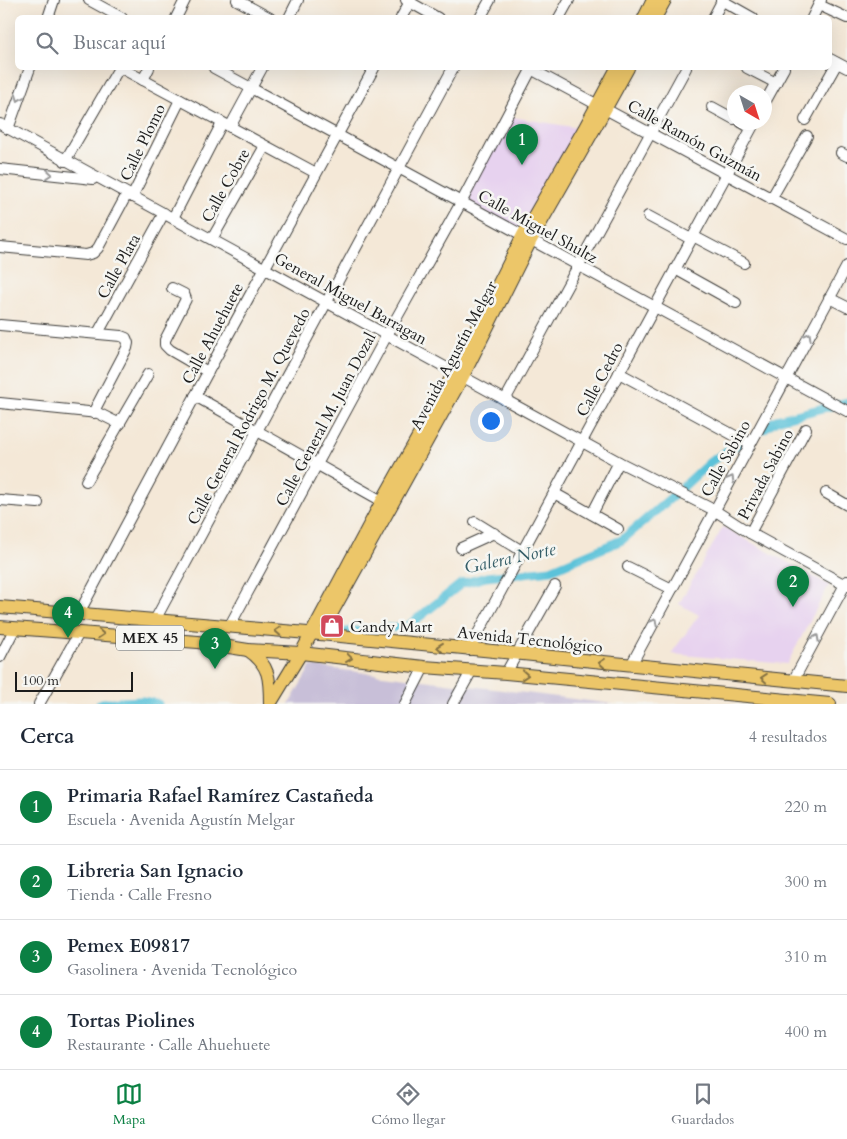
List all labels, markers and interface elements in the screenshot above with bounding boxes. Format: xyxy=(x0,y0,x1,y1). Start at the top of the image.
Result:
search box xyxy=(15,15,832,70)
icon: search xyxy=(33,29,61,57)
text: Buscar aquí xyxy=(73,30,166,56)
north arrow xyxy=(727,85,772,130)
one-way arrow xyxy=(15,93,25,102)
street label: Calle Ramón Guzmán xyxy=(623,95,766,187)
street label: Calle Plomo xyxy=(115,100,171,185)
pin: 1 xyxy=(506,124,538,165)
street label: Calle Cobre xyxy=(197,145,255,226)
one-way arrow xyxy=(45,168,53,179)
street label: Calle Miguel Shultz xyxy=(474,185,601,269)
street label: Calle Plata xyxy=(92,230,146,303)
street label: General Miguel Barragan xyxy=(270,248,431,350)
street label: Avenida Agustín Melgar xyxy=(405,277,503,434)
street label: Calle Ahuehuete xyxy=(177,279,249,388)
street label: Calle General Rodrigo M. Quevedo xyxy=(182,304,316,529)
street label: Calle General M. Juan Dozal xyxy=(271,329,381,510)
one-way arrow xyxy=(802,333,812,342)
street label: Calle Cedro xyxy=(571,338,629,421)
your location xyxy=(478,408,504,434)
street label: Calle Sabino xyxy=(696,416,756,501)
street label: Privada Sabino xyxy=(733,425,799,524)
one-way arrow xyxy=(725,476,735,485)
water label: Galera Norte xyxy=(462,536,559,580)
pin: 2 xyxy=(777,566,809,607)
pin: 4 xyxy=(52,597,84,638)
shop icon: Candy Mart xyxy=(319,613,345,639)
place label: Candy Mart xyxy=(350,616,432,638)
one-way arrow xyxy=(648,619,658,628)
street label: Avenida Tecnológico xyxy=(456,621,604,659)
one-way arrow xyxy=(274,625,282,636)
road number: MEX 45 xyxy=(116,626,184,650)
pin: 3 xyxy=(199,628,231,669)
one-way arrow xyxy=(97,629,105,640)
one-way arrow xyxy=(810,634,820,643)
one-way arrow xyxy=(436,642,444,653)
one-way arrow xyxy=(345,652,353,663)
one-way arrow xyxy=(598,657,606,668)
scale bar xyxy=(15,669,132,692)
one-way arrow xyxy=(521,669,529,680)
text: 100 m xyxy=(22,671,59,690)
one-way arrow xyxy=(759,673,767,684)
text: Cerca xyxy=(20,722,74,751)
text: 4 resultados xyxy=(749,726,827,748)
text: Primaria Rafael Ramírez Castañeda xyxy=(67,783,374,809)
text: 1 xyxy=(32,796,40,818)
text: 220 m xyxy=(785,796,827,818)
text: Escuela · Avenida Agustín Melgar xyxy=(67,809,295,831)
text: Libreria San Ignacio xyxy=(67,858,243,884)
text: 2 xyxy=(32,871,40,893)
text: 300 m xyxy=(785,871,827,893)
text: Tienda · Calle Fresno xyxy=(67,884,212,906)
text: Pemex E09817 xyxy=(67,933,190,959)
text: 3 xyxy=(32,946,40,968)
text: 310 m xyxy=(785,946,827,968)
text: Gasolinera · Avenida Tecnológico xyxy=(67,959,297,981)
text: Tortas Piolines xyxy=(67,1008,195,1034)
text: 4 xyxy=(32,1021,40,1043)
text: 400 m xyxy=(785,1021,827,1043)
text: Restaurante · Calle Ahuehuete xyxy=(67,1034,270,1056)
tab: Mapa xyxy=(113,1080,146,1129)
tab: Cómo llegar xyxy=(371,1080,445,1129)
tab: Guardados xyxy=(671,1080,734,1129)

